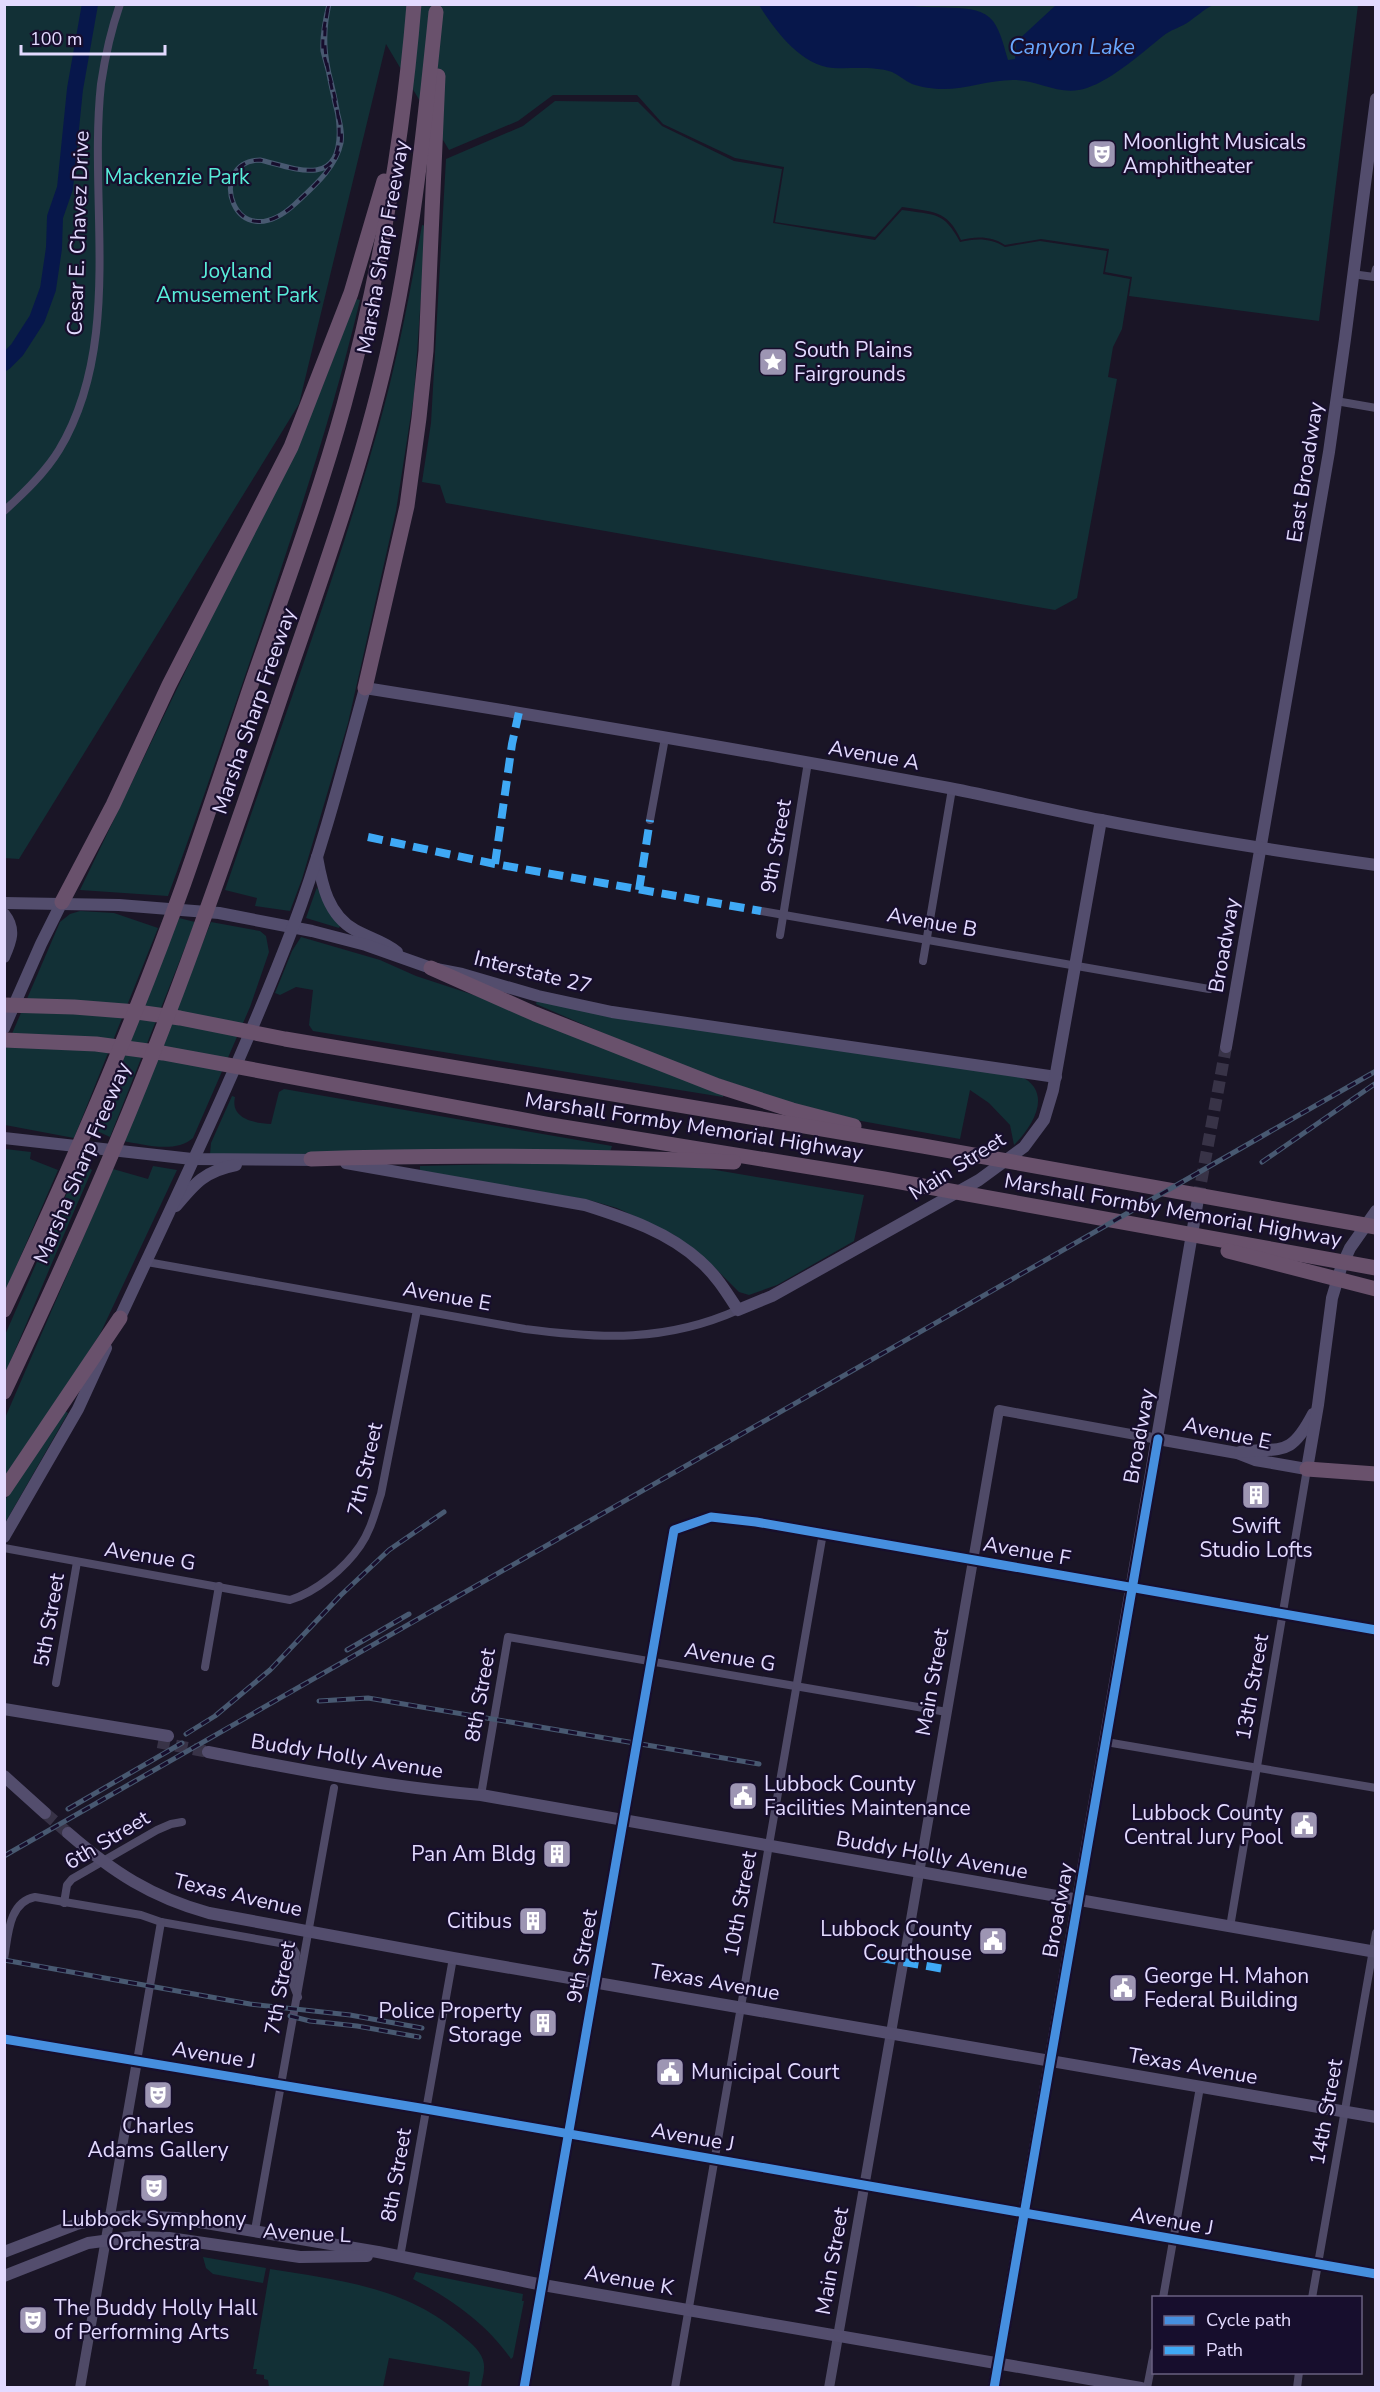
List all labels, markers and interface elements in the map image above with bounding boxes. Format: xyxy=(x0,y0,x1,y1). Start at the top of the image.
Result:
scale bar xyxy=(21,18,165,56)
text: 100 m xyxy=(30,27,82,51)
water label: Canyon Lake xyxy=(1009,32,1135,62)
place label: Moonlight Musicals Amphitheater xyxy=(1123,128,1306,180)
street label: Cesar E. Chavez Drive xyxy=(60,130,96,336)
street label: Marsha Sharp Freeway xyxy=(350,138,416,356)
theatre icon: Moonlight Musicals Amphitheater xyxy=(1086,138,1118,170)
park label: Mackenzie Park xyxy=(104,163,250,191)
park label: Joyland Amusement Park xyxy=(156,257,319,309)
place label: South Plains Fairgrounds xyxy=(794,336,913,388)
place icon: South Plains Fairgrounds xyxy=(757,346,789,378)
street label: East Broadway xyxy=(1280,400,1330,544)
street label: Marsha Sharp Freeway xyxy=(206,604,303,818)
street label: Avenue A xyxy=(826,733,922,777)
street label: 9th Street xyxy=(754,796,798,895)
street label: Broadway xyxy=(1202,895,1246,995)
street label: Avenue B xyxy=(885,900,979,944)
street label: Interstate 27 xyxy=(471,944,595,1000)
street label: Marsha Sharp Freeway xyxy=(27,1058,137,1268)
street label: Marshall Formby Memorial Highway xyxy=(523,1085,865,1167)
street label: Main Street xyxy=(904,1125,1011,1207)
street label: Marshall Formby Memorial Highway xyxy=(1002,1166,1344,1254)
street label: Avenue E xyxy=(401,1274,493,1318)
street label: Broadway xyxy=(1117,1386,1161,1486)
street label: Avenue E xyxy=(1181,1410,1273,1456)
street label: 7th Street xyxy=(341,1419,389,1518)
building icon: Swift Studio Lofts xyxy=(1240,1479,1272,1511)
place label: Swift Studio Lofts xyxy=(1199,1512,1313,1564)
street label: Avenue F xyxy=(981,1530,1073,1572)
street label: Avenue G xyxy=(102,1535,198,1577)
street label: 5th Street xyxy=(27,1570,71,1669)
street label: Main Street xyxy=(909,1625,955,1738)
street label: 13th Street xyxy=(1229,1631,1275,1742)
street label: Avenue G xyxy=(682,1636,778,1678)
street label: 8th Street xyxy=(458,1645,502,1744)
street label: Buddy Holly Avenue xyxy=(249,1727,445,1785)
place label: Lubbock County Facilities Maintenance xyxy=(764,1770,971,1822)
public building icon: Lubbock County Facilities Maintenance xyxy=(727,1780,759,1812)
place label: Lubbock County Central Jury Pool xyxy=(1124,1799,1284,1851)
street label: 6th Street xyxy=(59,1803,155,1876)
public building icon: Lubbock County Central Jury Pool xyxy=(1288,1809,1320,1841)
street label: Buddy Holly Avenue xyxy=(834,1824,1030,1886)
building icon: Pan Am Bldg xyxy=(541,1838,573,1870)
place label: Pan Am Bldg xyxy=(411,1840,536,1868)
street label: 10th Street xyxy=(717,1848,763,1959)
street label: Broadway xyxy=(1036,1860,1080,1960)
street label: Texas Avenue xyxy=(171,1867,305,1923)
building icon: Citibus xyxy=(517,1905,549,1937)
street label: 9th Street xyxy=(560,1906,604,2005)
place label: Citibus xyxy=(447,1907,512,1935)
place label: Lubbock County Courthouse xyxy=(820,1915,972,1967)
public building icon: Lubbock County Courthouse xyxy=(977,1925,1009,1957)
street label: 7th Street xyxy=(258,1938,302,2037)
street label: Texas Avenue xyxy=(648,1957,782,2007)
place label: George H. Mahon Federal Building xyxy=(1144,1962,1309,2014)
public building icon: George H. Mahon Federal Building xyxy=(1107,1972,1139,2004)
place label: Police Property Storage xyxy=(378,1997,522,2049)
building icon: Police Property Storage xyxy=(527,2007,559,2039)
street label: Avenue J xyxy=(170,2035,258,2075)
street label: Texas Avenue xyxy=(1126,2041,1260,2091)
public building icon: Municipal Court xyxy=(654,2056,686,2088)
street label: 14th Street xyxy=(1303,2056,1349,2167)
place label: Municipal Court xyxy=(691,2058,840,2086)
theatre icon: Charles Adams Gallery xyxy=(142,2079,174,2111)
place label: Charles Adams Gallery xyxy=(88,2112,229,2164)
street label: Avenue J xyxy=(649,2116,737,2158)
street label: 8th Street xyxy=(374,2125,418,2224)
theatre icon: Lubbock Symphony Orchestra xyxy=(138,2172,170,2204)
street label: Avenue J xyxy=(1128,2200,1216,2242)
street label: Main Street xyxy=(809,2204,855,2317)
place label: Lubbock Symphony Orchestra xyxy=(62,2205,247,2257)
street label: Avenue L xyxy=(262,2217,352,2249)
street label: Avenue K xyxy=(582,2258,677,2302)
place label: The Buddy Holly Hall of Performing Arts xyxy=(54,2294,258,2346)
legend xyxy=(1152,2296,1362,2374)
theatre icon: The Buddy Holly Hall of Performing Arts xyxy=(17,2304,49,2336)
text: Cycle path xyxy=(1206,2308,1291,2332)
text: Path xyxy=(1206,2338,1243,2362)

